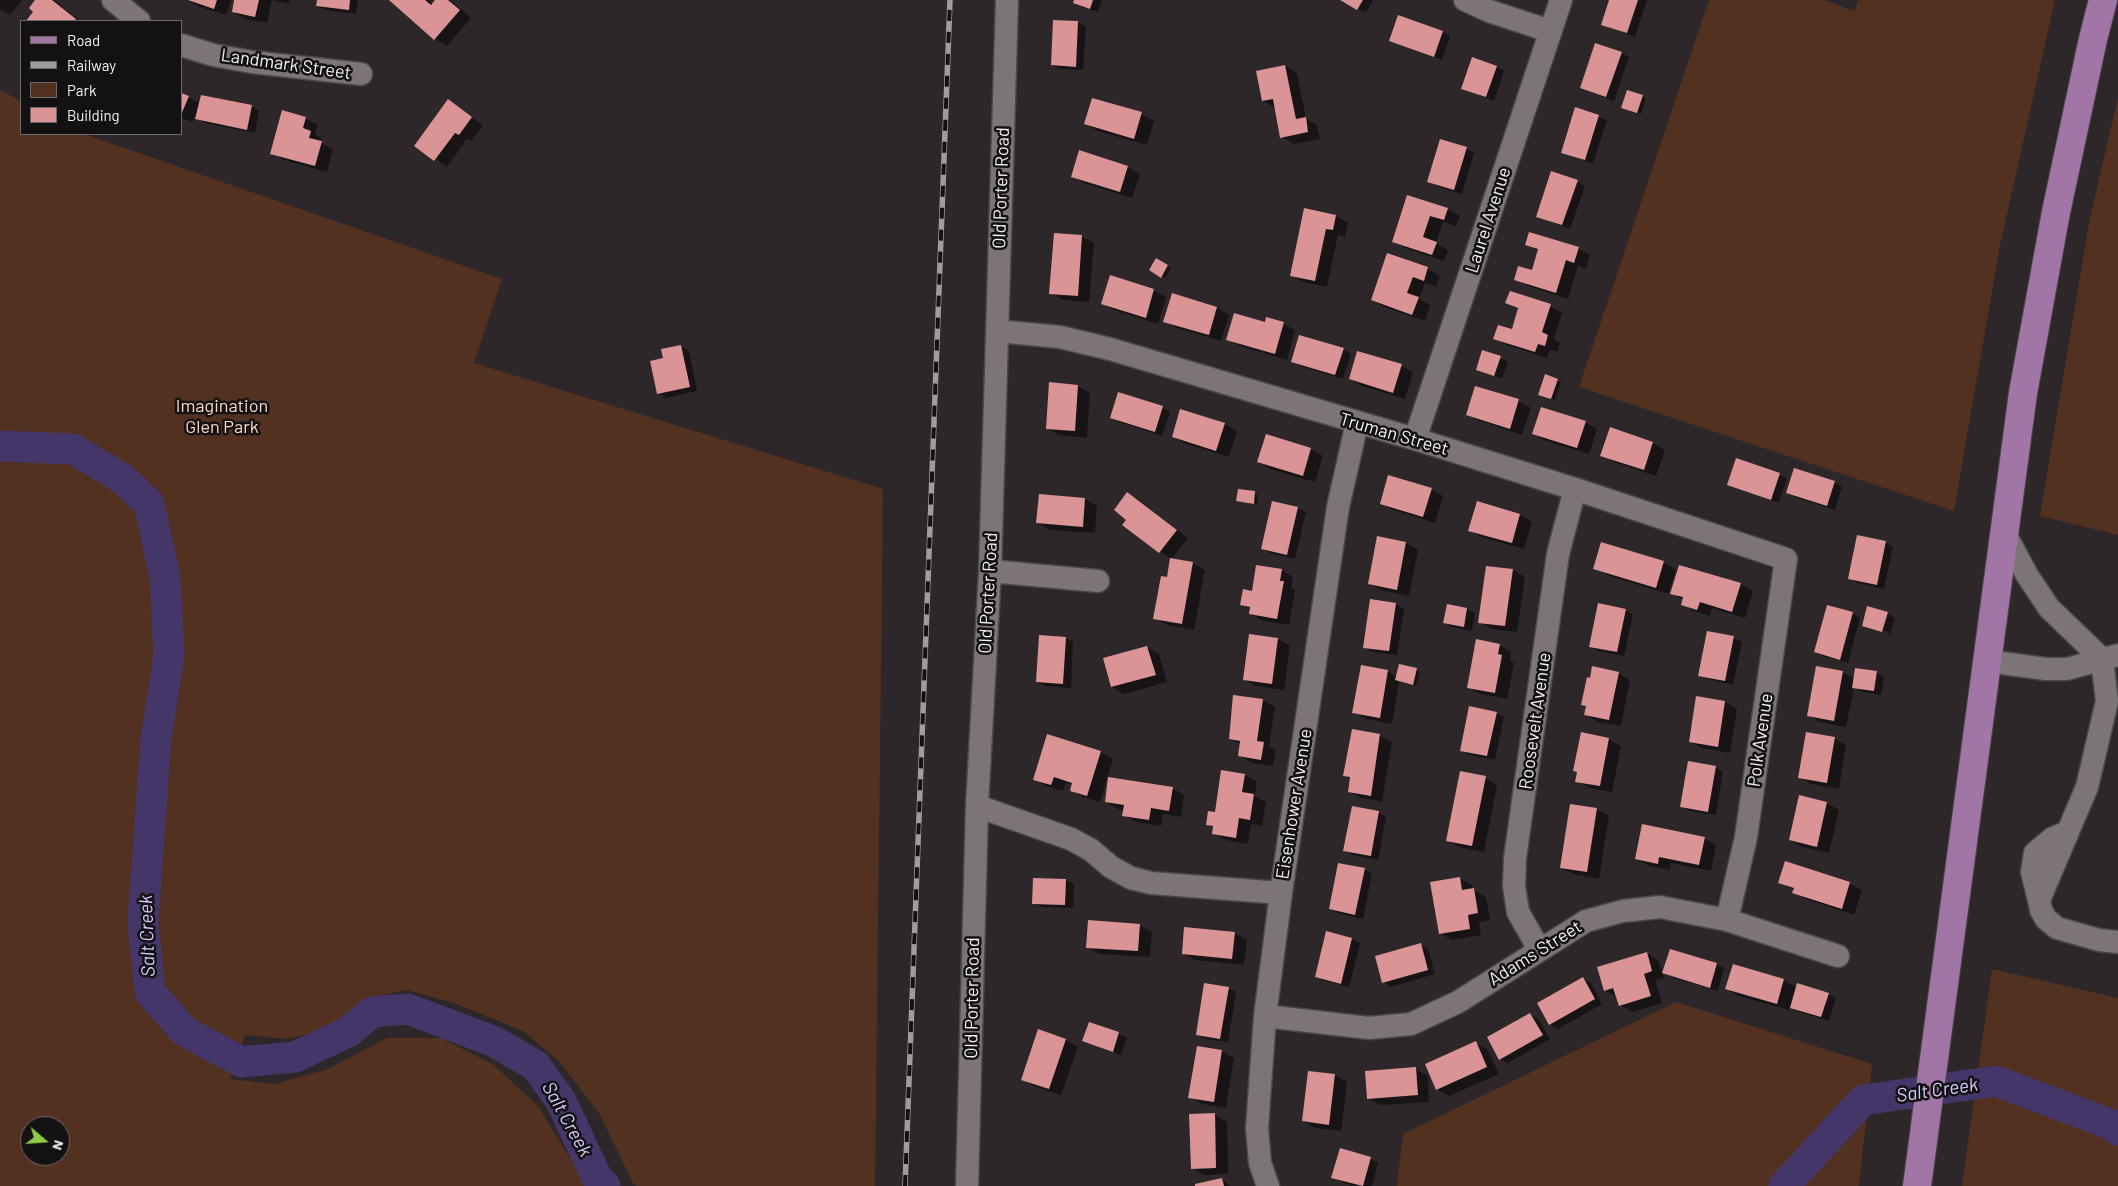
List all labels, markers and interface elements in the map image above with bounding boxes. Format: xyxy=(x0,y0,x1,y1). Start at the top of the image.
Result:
legend xyxy=(20,20,182,135)
text: Road xyxy=(67,31,100,49)
street label: Landmark Street xyxy=(220,44,352,84)
text: Railway xyxy=(67,56,116,74)
text: Park xyxy=(67,81,96,99)
text: Building xyxy=(67,106,120,124)
street label: Old Porter Road xyxy=(988,127,1014,249)
street label: Laurel Avenue xyxy=(1461,164,1515,276)
park label: Imagination Glen Park xyxy=(176,395,268,438)
street label: Truman Street xyxy=(1337,408,1451,460)
street label: Old Porter Road xyxy=(974,532,1002,654)
street label: Roosevelt Avenue xyxy=(1515,651,1555,791)
street label: Polk Avenue xyxy=(1743,692,1777,788)
street label: Eisenhower Avenue xyxy=(1271,727,1317,881)
water label: Salt Creek xyxy=(134,895,160,977)
street label: Adams Street xyxy=(1484,916,1586,990)
street label: Old Porter Road xyxy=(960,937,984,1059)
water label: Salt Creek xyxy=(1895,1073,1979,1107)
water label: Salt Creek xyxy=(537,1078,597,1160)
north arrow xyxy=(20,1116,70,1166)
text: N xyxy=(49,1138,68,1153)

